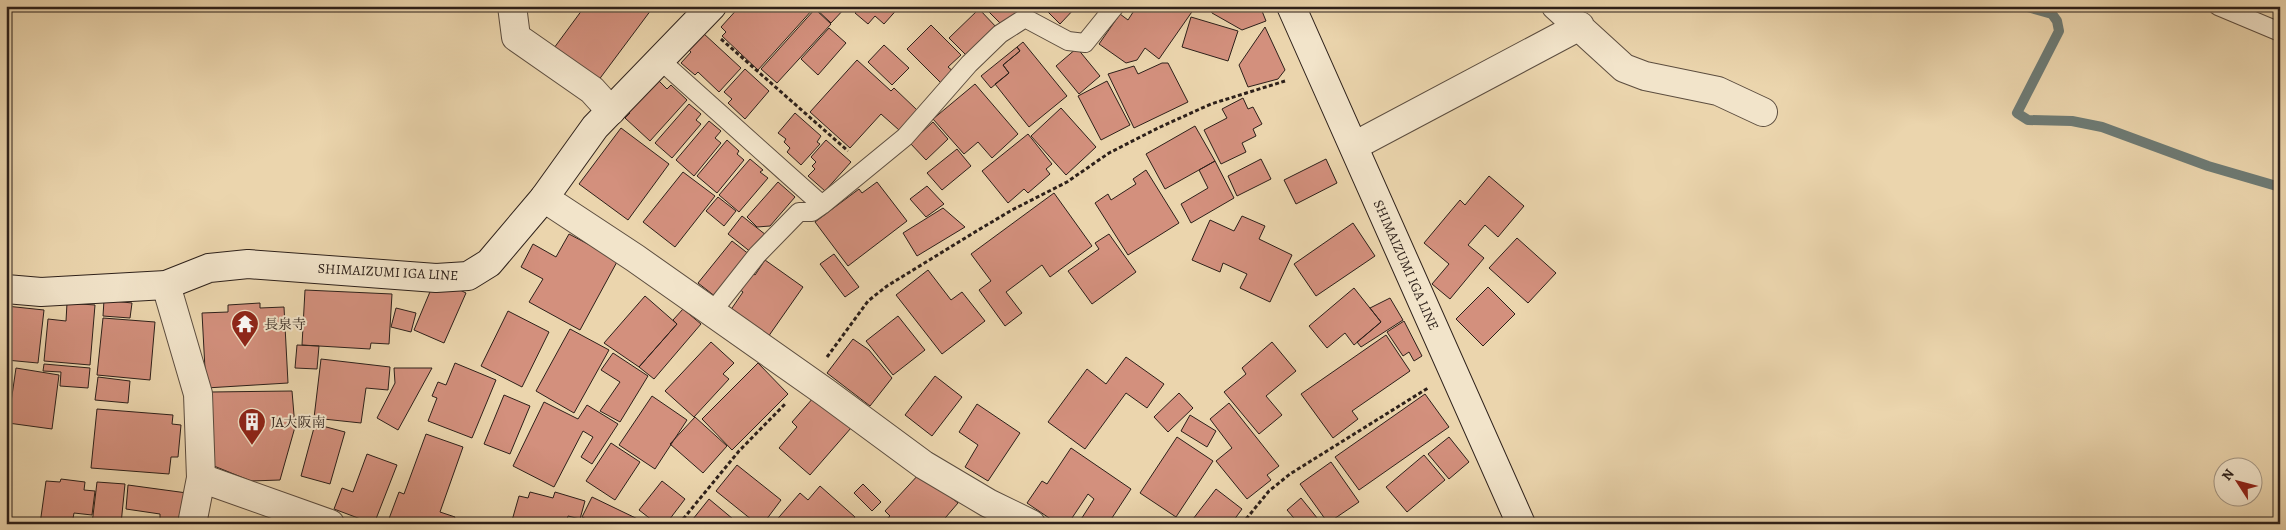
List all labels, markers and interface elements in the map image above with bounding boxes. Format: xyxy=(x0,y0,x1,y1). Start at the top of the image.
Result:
street label: SHIMAIZUMI IGA LINE xyxy=(1369,197,1443,333)
street label: SHIMAIZUMI IGA LINE xyxy=(317,259,459,285)
temple icon: 長泉寺 xyxy=(230,309,260,348)
place label: 長泉寺 xyxy=(264,315,306,334)
building icon: JA大阪南 xyxy=(237,407,267,446)
place label: JA大阪南 xyxy=(271,413,326,432)
north arrow xyxy=(2214,458,2264,508)
text: N xyxy=(2217,465,2239,484)

